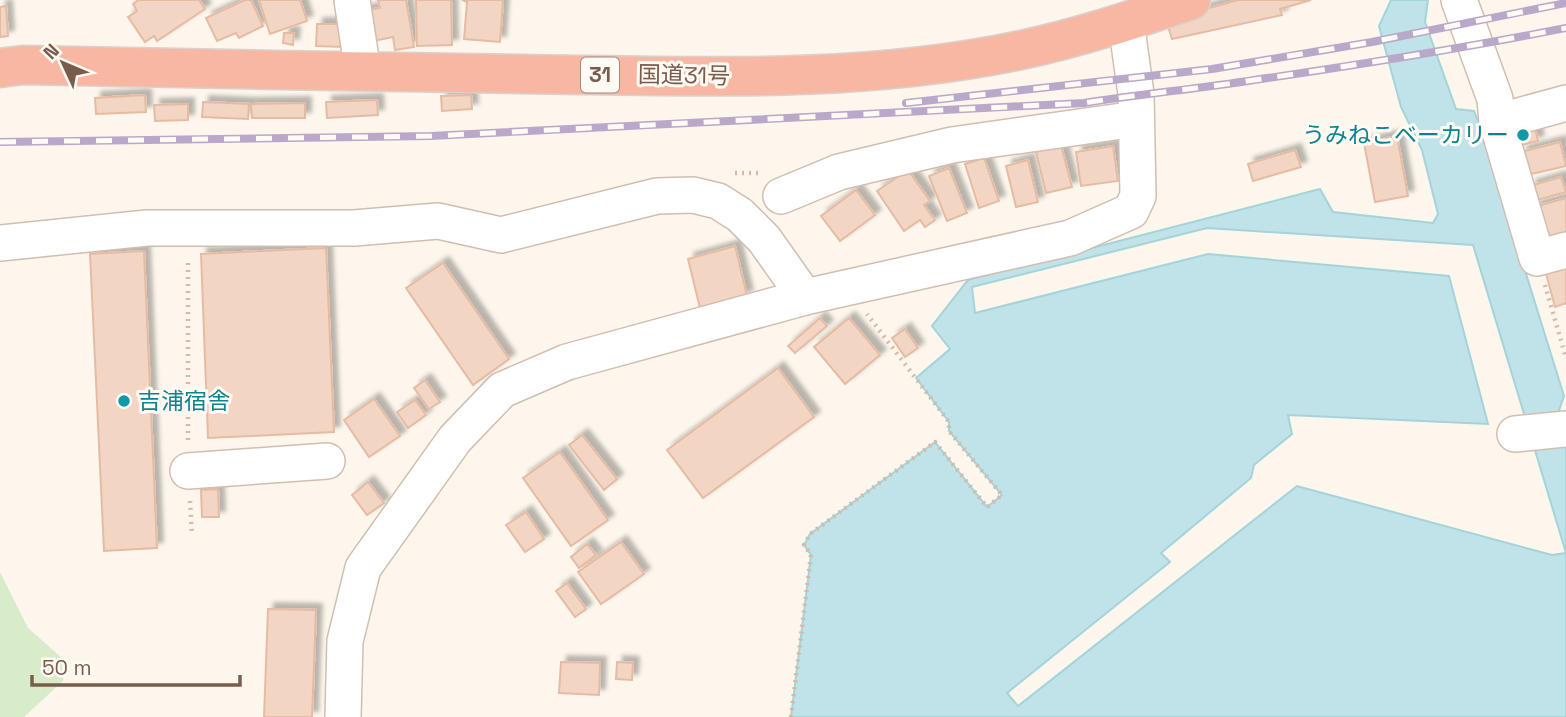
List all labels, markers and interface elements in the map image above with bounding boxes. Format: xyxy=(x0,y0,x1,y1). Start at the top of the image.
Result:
north arrow xyxy=(28,28,98,98)
text: N xyxy=(38,38,65,65)
road number: 31 xyxy=(581,57,619,92)
street label: 国道31号 xyxy=(638,59,730,91)
place label: うみねこベーカリー xyxy=(1302,120,1509,150)
marker: うみねこベーカリー xyxy=(1515,127,1531,143)
place label: 吉浦宿舎 xyxy=(138,386,230,416)
marker: 吉浦宿舎 xyxy=(116,393,132,409)
scale bar xyxy=(32,644,240,688)
text: 50 m xyxy=(42,654,92,681)

